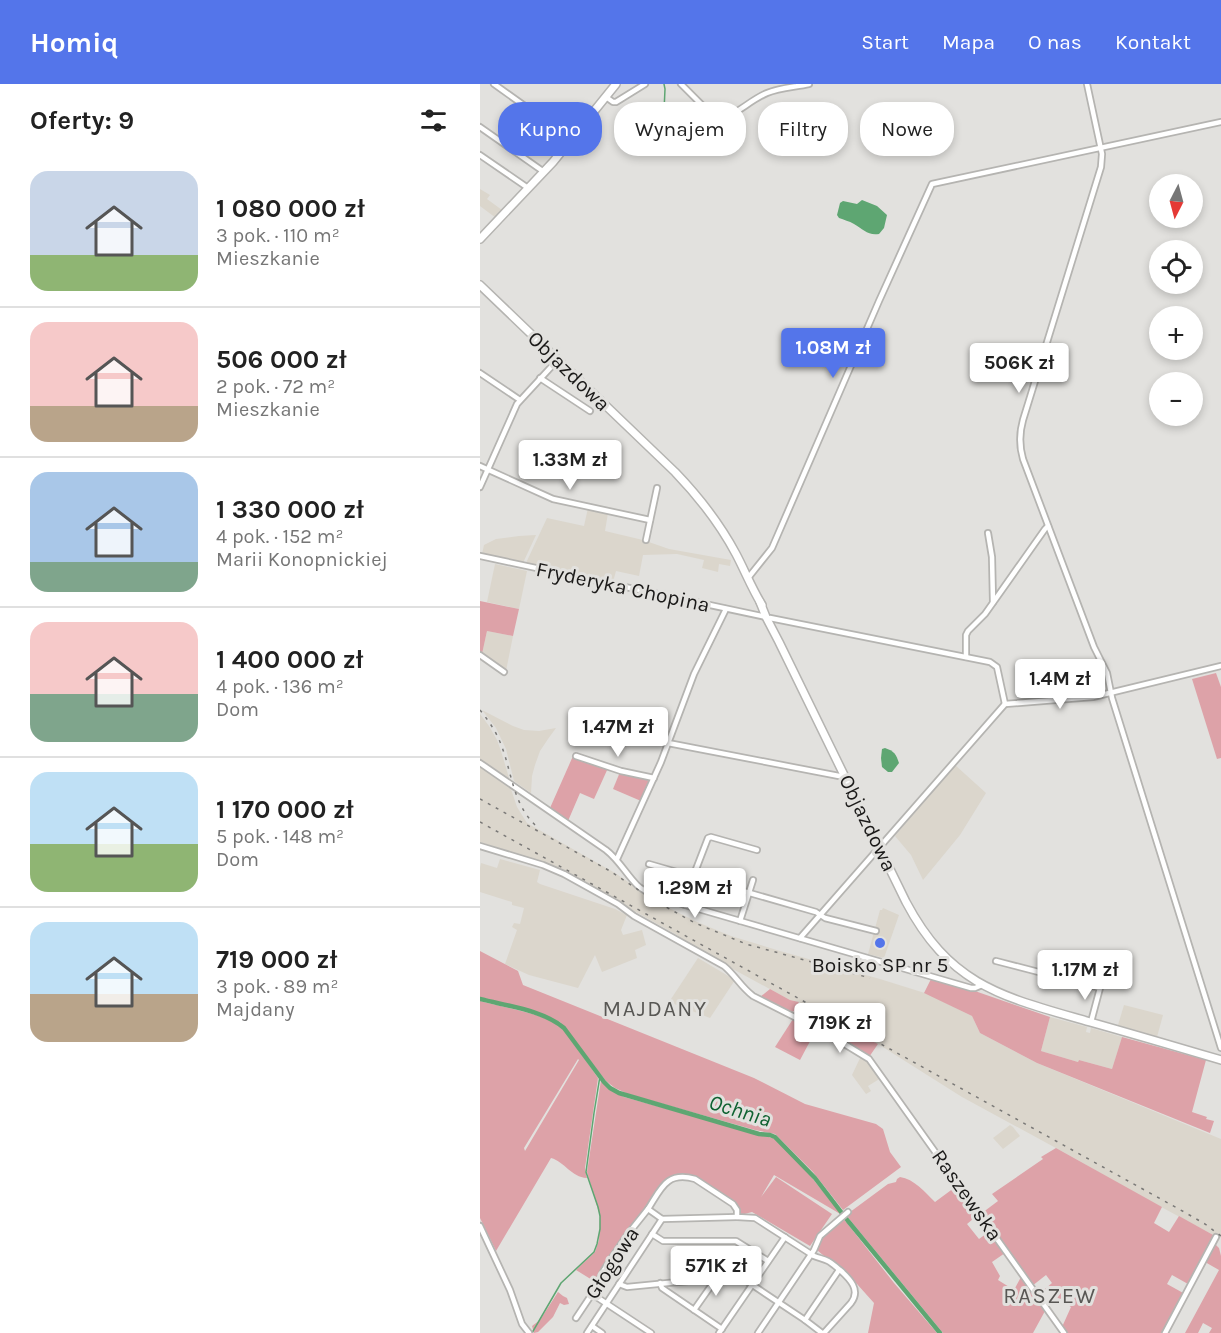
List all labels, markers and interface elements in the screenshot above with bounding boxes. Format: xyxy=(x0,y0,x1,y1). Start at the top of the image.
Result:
text: Homiq xyxy=(30,26,118,59)
text: Start xyxy=(861,30,909,54)
text: Mapa xyxy=(942,30,995,54)
text: O nas xyxy=(1028,30,1082,54)
text: Kontakt xyxy=(1115,30,1191,54)
chip: Kupno xyxy=(498,102,602,156)
chip: Wynajem xyxy=(614,102,746,156)
chip: Filtry xyxy=(758,102,848,156)
chip: Nowe xyxy=(860,102,954,156)
icon: filters xyxy=(417,104,450,137)
text: Oferty: 9 xyxy=(30,105,134,136)
north arrow xyxy=(1149,174,1203,228)
map controls xyxy=(1149,174,1203,426)
text: 1 080 000 zł xyxy=(216,193,365,224)
icon: home xyxy=(78,195,150,267)
text: 3 pok. · 110 m² xyxy=(216,224,340,247)
button: locate xyxy=(1149,240,1203,294)
text: Mieszkanie xyxy=(216,247,320,270)
button: + xyxy=(1149,306,1203,360)
street label: Objazdowa xyxy=(523,326,615,416)
pin: 1.08M zł xyxy=(771,328,895,379)
text: 1.08M zł xyxy=(795,336,871,359)
pin: 506K zł xyxy=(964,343,1074,394)
text: 506 000 zł xyxy=(216,344,347,375)
icon: home xyxy=(78,346,150,418)
text: 506K zł xyxy=(984,351,1054,374)
button: − xyxy=(1149,372,1203,426)
text: 2 pok. · 72 m² xyxy=(216,375,335,398)
text: Mieszkanie xyxy=(216,398,320,421)
pin: 1.33M zł xyxy=(508,440,632,491)
text: 1.33M zł xyxy=(533,448,607,471)
text: 1 330 000 zł xyxy=(216,494,364,525)
icon: home xyxy=(78,496,150,568)
text: 4 pok. · 152 m² xyxy=(216,525,343,548)
text: Marii Konopnickiej xyxy=(216,548,388,571)
street label: Fryderyka Chopina xyxy=(534,557,712,617)
text: 1 400 000 zł xyxy=(216,644,364,675)
icon: home xyxy=(78,646,150,718)
pin: 1.4M zł xyxy=(1005,659,1115,710)
text: 1.4M zł xyxy=(1029,667,1091,690)
text: 4 pok. · 136 m² xyxy=(216,675,344,698)
text: Dom xyxy=(216,698,259,721)
pin: 1.47M zł xyxy=(556,707,680,758)
text: 1.47M zł xyxy=(582,715,654,738)
street label: Objazdowa xyxy=(834,771,902,875)
text: 1 170 000 zł xyxy=(216,794,354,825)
icon: home xyxy=(78,796,150,868)
text: 5 pok. · 148 m² xyxy=(216,825,344,848)
text: Dom xyxy=(216,848,259,871)
pin: 1.29M zł xyxy=(633,868,757,919)
text: 1.29M zł xyxy=(658,876,732,899)
marker: Boisko SP nr 5 xyxy=(873,936,887,950)
text: 719 000 zł xyxy=(216,944,337,975)
icon: home xyxy=(78,946,150,1018)
pin: 1.17M zł xyxy=(1023,950,1147,1001)
place label: Boisko SP nr 5 xyxy=(812,953,948,977)
text: 1.17M zł xyxy=(1051,958,1119,981)
text: 3 pok. · 89 m² xyxy=(216,975,338,998)
district label: MAJDANY xyxy=(603,996,707,1022)
text: Majdany xyxy=(216,998,294,1021)
pin: 719K zł xyxy=(785,1003,895,1054)
text: 719K zł xyxy=(808,1011,872,1034)
water label: Ochnia xyxy=(706,1089,774,1133)
street label: Raszewska xyxy=(927,1145,1007,1245)
street label: Głogowa xyxy=(580,1222,644,1304)
pin: 571K zł xyxy=(661,1246,771,1297)
text: 571K zł xyxy=(685,1254,747,1277)
district label: RASZEW xyxy=(1003,1283,1097,1309)

